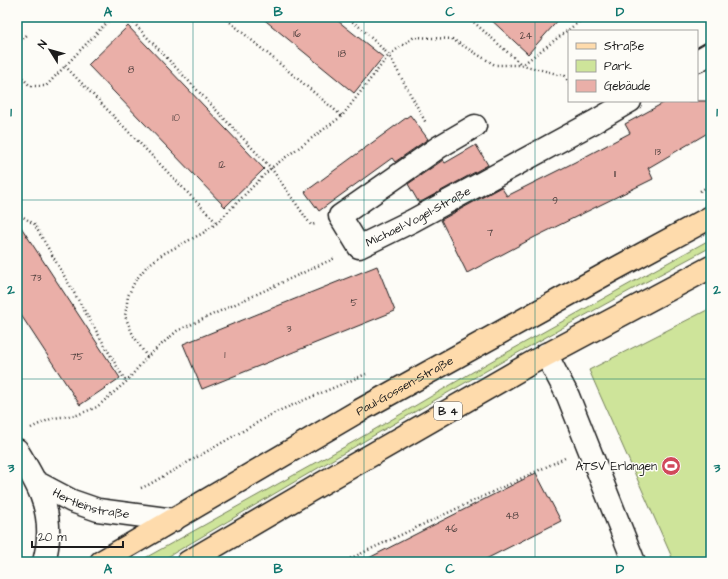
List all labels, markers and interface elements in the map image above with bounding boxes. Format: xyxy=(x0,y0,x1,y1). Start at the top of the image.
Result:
text: A xyxy=(104,3,113,21)
text: B xyxy=(273,3,283,21)
text: C xyxy=(445,3,455,21)
text: D xyxy=(616,3,625,21)
house number: 16 xyxy=(293,27,301,41)
house number: 24 xyxy=(520,29,532,43)
north arrow xyxy=(30,30,70,70)
legend xyxy=(568,30,698,102)
text: N xyxy=(34,37,51,52)
text: Straße xyxy=(604,38,645,55)
house number: 18 xyxy=(338,47,346,61)
text: Park xyxy=(604,58,632,75)
house number: 8 xyxy=(128,63,135,77)
text: Gebäude xyxy=(604,78,651,95)
text: 1 xyxy=(10,103,12,121)
text: 1 xyxy=(716,103,718,121)
house number: 10 xyxy=(172,111,180,125)
house number: 13 xyxy=(655,145,661,159)
house number: 12 xyxy=(218,158,226,172)
house number: 11 xyxy=(614,167,617,181)
street label: Michael-Vogel-Straße xyxy=(363,182,474,252)
house number: 9 xyxy=(552,194,558,208)
house number: 7 xyxy=(487,226,493,240)
house number: 73 xyxy=(30,271,42,285)
text: 2 xyxy=(6,281,15,299)
text: 2 xyxy=(712,281,721,299)
house number: 5 xyxy=(350,296,358,310)
house number: 3 xyxy=(286,322,292,336)
house number: 1 xyxy=(224,348,226,362)
house number: 75 xyxy=(70,350,84,364)
street label: Paul-Gossen-Straße xyxy=(353,352,457,420)
road number: B 4 xyxy=(434,402,462,420)
sports icon: ATSV Erlangen xyxy=(660,455,682,477)
place label: ATSV Erlangen xyxy=(575,458,657,476)
text: 3 xyxy=(7,459,15,477)
text: 3 xyxy=(713,459,721,477)
street label: Hertleinstraße xyxy=(49,484,131,523)
house number: 48 xyxy=(505,509,519,523)
house number: 46 xyxy=(444,522,458,536)
scale bar xyxy=(32,523,123,549)
text: 20 m xyxy=(38,529,67,546)
text: A xyxy=(104,560,113,578)
text: B xyxy=(273,560,283,578)
text: C xyxy=(445,560,455,578)
text: D xyxy=(616,560,625,578)

